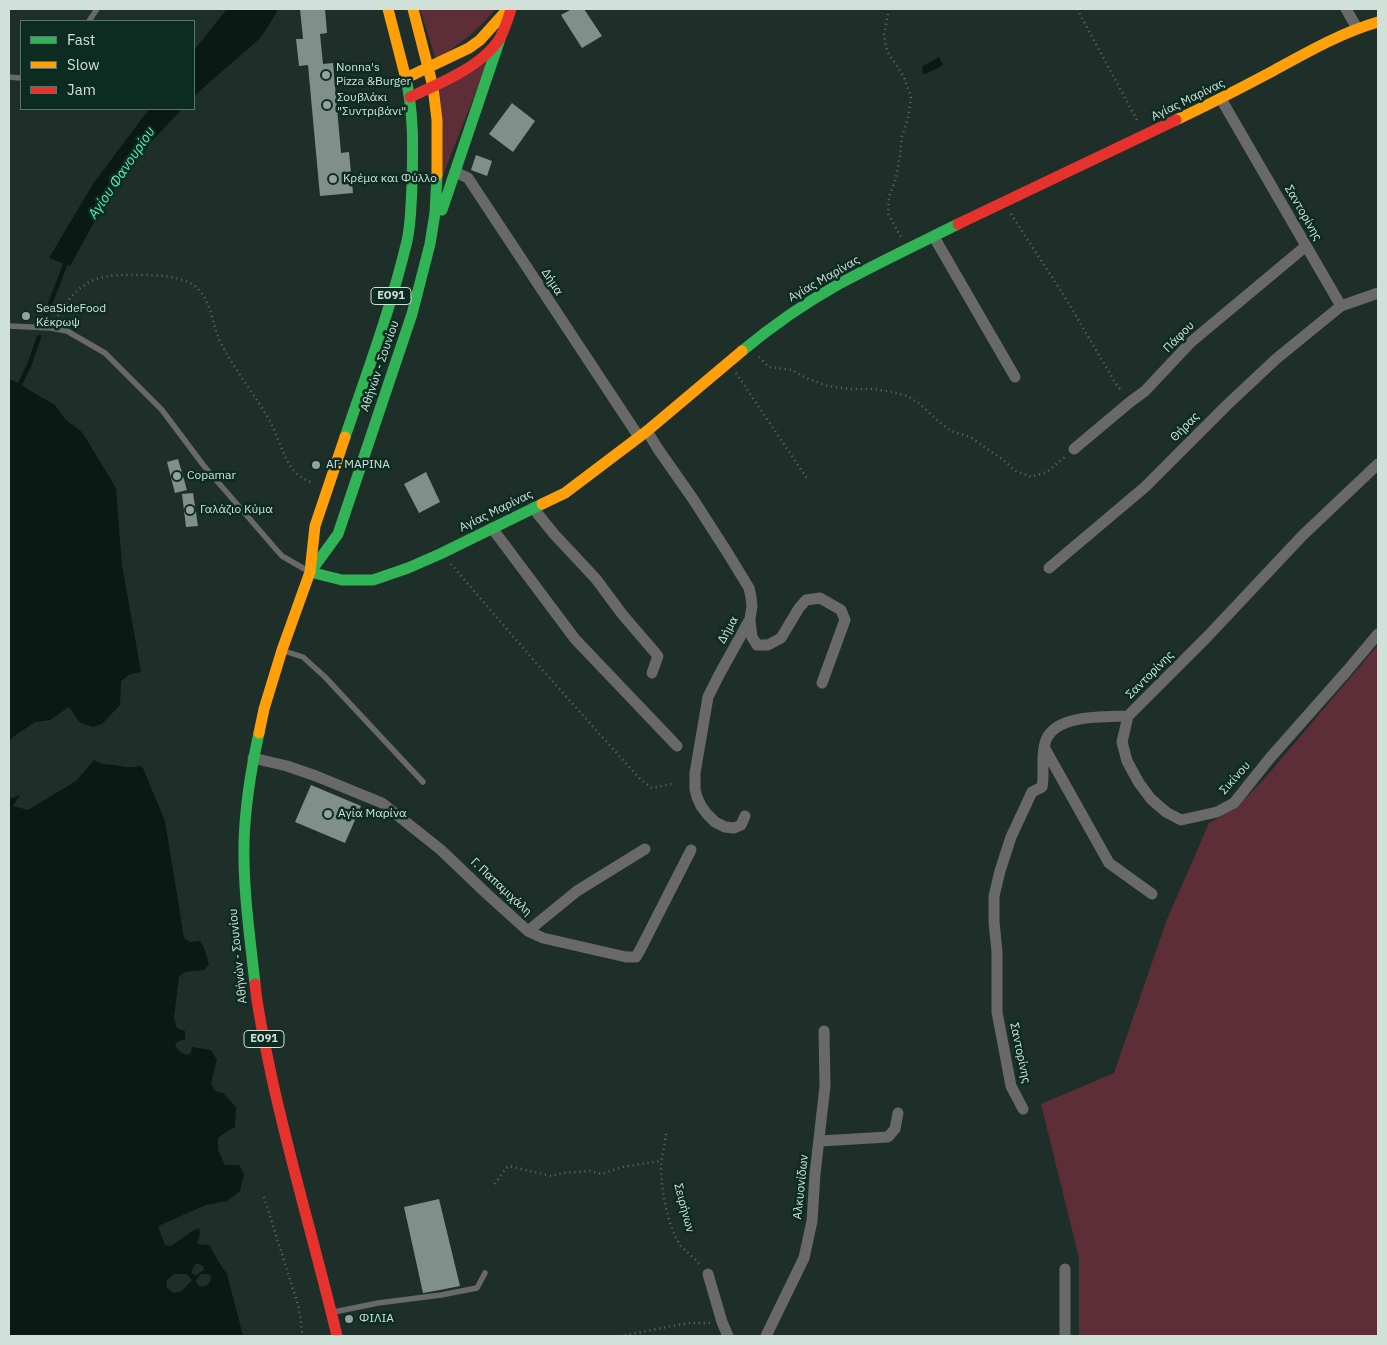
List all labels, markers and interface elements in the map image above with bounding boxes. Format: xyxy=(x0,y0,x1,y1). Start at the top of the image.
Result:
legend xyxy=(20,20,195,110)
text: Fast xyxy=(67,30,95,49)
text: Slow xyxy=(67,55,100,74)
place label: Nonna's Pizza &Burger xyxy=(336,61,411,89)
marker: Nonna's Pizza &Burger xyxy=(320,69,332,81)
street label: Αγίας Μαρίνας xyxy=(1149,76,1227,124)
text: Jam xyxy=(67,80,96,99)
place label: Σουβλάκι "Συντριβάνι" xyxy=(337,91,406,119)
marker: Σουβλάκι "Συντριβάνι" xyxy=(321,99,333,111)
water label: Αγίου Φανουρίου xyxy=(85,124,159,222)
place label: Κρέμα και Φύλλο xyxy=(343,172,437,186)
marker: Κρέμα και Φύλλο xyxy=(327,173,339,185)
street label: Σαντορίνης xyxy=(1281,183,1325,243)
street label: Αγίας Μαρίνας xyxy=(786,253,862,305)
street label: Δήμα xyxy=(538,266,566,298)
road number: ΕΟ91 xyxy=(371,288,411,304)
place label: SeaSideFood Κέκρωψ xyxy=(36,302,106,330)
marker: SeaSideFood Κέκρωψ xyxy=(20,310,32,322)
street label: Αθήνών - Σουνίου xyxy=(358,318,402,414)
street label: Πάφου xyxy=(1160,318,1198,356)
street label: Θήρας xyxy=(1167,409,1203,445)
place label: ΑΓ. ΜΑΡΙΝΑ xyxy=(326,458,390,472)
marker: ΑΓ. ΜΑΡΙΝΑ xyxy=(310,459,322,471)
place label: Copamar xyxy=(187,469,236,483)
marker: Copamar xyxy=(171,470,183,482)
street label: Αγίας Μαρίνας xyxy=(457,487,535,535)
place label: Γαλάζιο Κύμα xyxy=(200,503,273,517)
marker: Γαλάζιο Κύμα xyxy=(184,504,196,516)
street label: Δήμα xyxy=(715,614,741,646)
street label: Σαντορίνης xyxy=(1123,648,1177,702)
street label: Σικίνου xyxy=(1216,759,1254,797)
place label: Αγία Μαρίνα xyxy=(338,807,407,821)
marker: Αγία Μαρίνα xyxy=(322,808,334,820)
street label: Γ. Παπαμιχάλη xyxy=(467,855,535,919)
street label: Αθήνών - Σουνίου xyxy=(226,908,250,1004)
street label: Σαντορίνης xyxy=(1007,1021,1033,1085)
road number: ΕΟ91 xyxy=(244,1030,284,1048)
street label: Αλκυονίδων xyxy=(790,1154,812,1220)
street label: Σειρήνων xyxy=(671,1182,697,1234)
place label: ΦΙΛΙΑ xyxy=(359,1312,394,1326)
marker: ΦΙΛΙΑ xyxy=(343,1313,355,1325)

